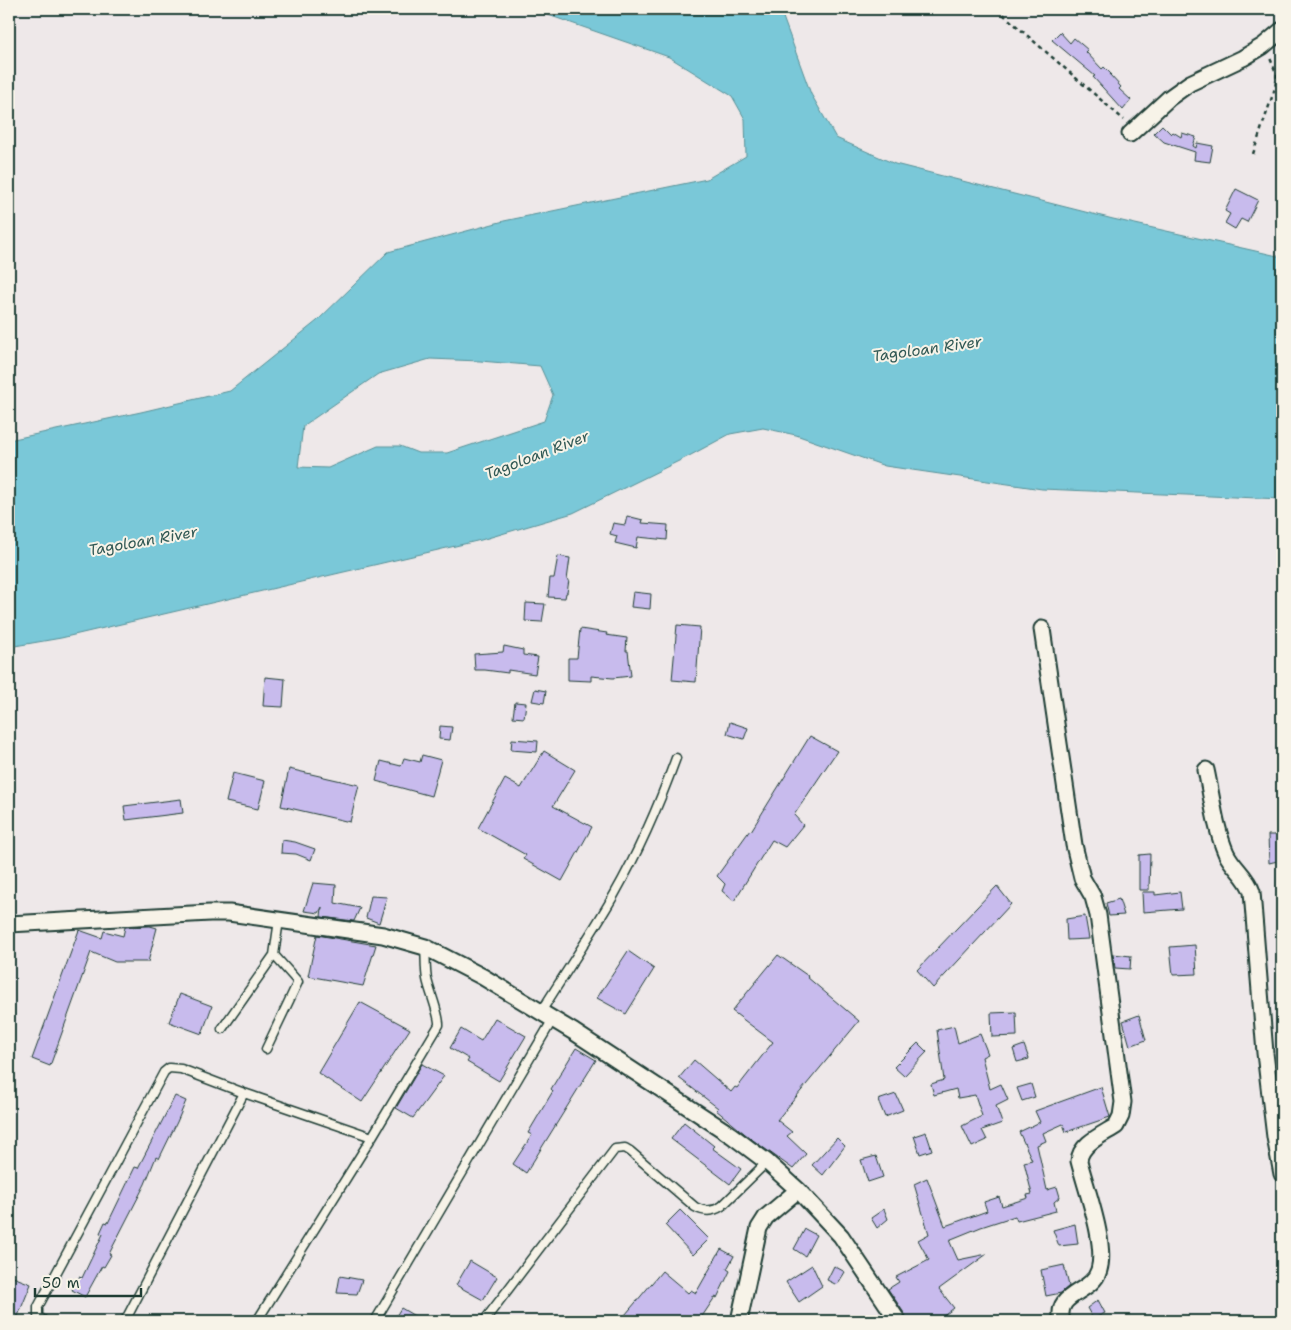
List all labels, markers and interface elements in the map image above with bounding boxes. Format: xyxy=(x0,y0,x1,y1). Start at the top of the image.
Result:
water label: Tagoloan River xyxy=(871,331,984,367)
water label: Tagoloan River xyxy=(482,426,593,484)
water label: Tagoloan River xyxy=(87,521,200,560)
scale bar xyxy=(35,1265,141,1297)
text: 50 m xyxy=(42,1273,80,1293)

